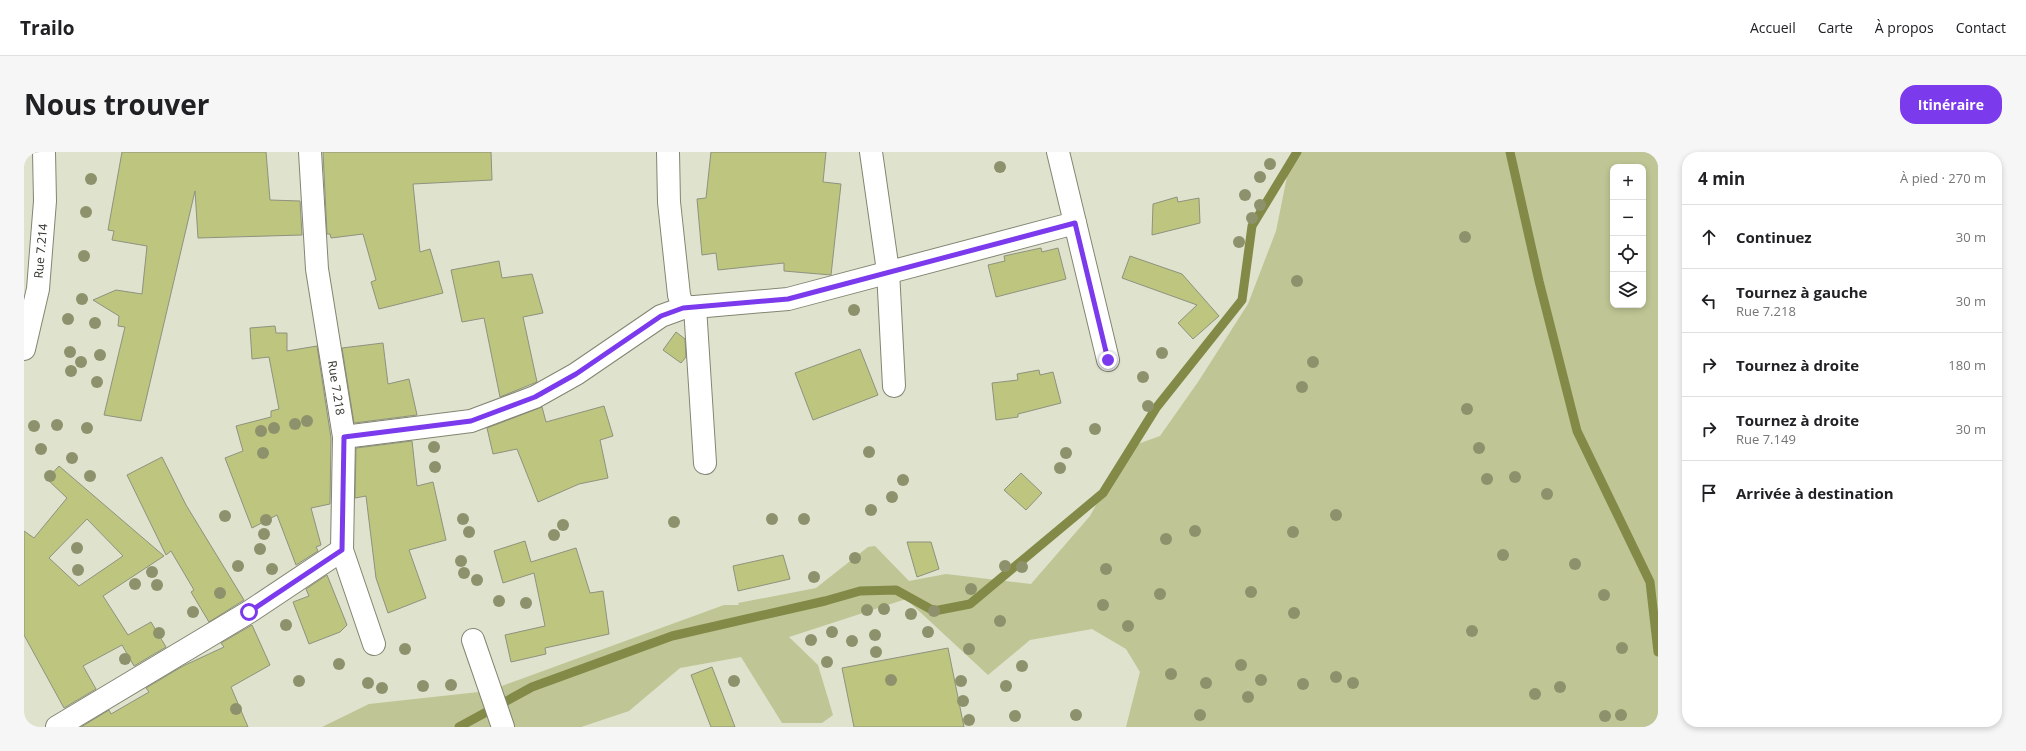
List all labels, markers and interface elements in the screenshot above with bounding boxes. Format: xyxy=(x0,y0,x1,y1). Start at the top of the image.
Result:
text: Trailo xyxy=(20,15,74,41)
text: Accueil xyxy=(1750,18,1796,37)
text: Carte xyxy=(1818,18,1853,37)
text: À propos xyxy=(1875,18,1934,37)
text: Contact xyxy=(1956,18,2006,37)
text: Nous trouver xyxy=(24,85,210,123)
button: Itinéraire xyxy=(1900,85,2002,124)
map controls xyxy=(1610,164,1646,308)
button: + xyxy=(1610,164,1646,200)
text: 4 min xyxy=(1698,167,1745,190)
text: À pied · 270 m xyxy=(1900,169,1986,187)
button: − xyxy=(1610,200,1646,236)
street label: Rue 7.214 xyxy=(30,223,51,279)
icon: ahead xyxy=(1698,226,1720,248)
text: Continuez xyxy=(1736,227,1812,247)
text: 30 m xyxy=(1956,228,1986,246)
button: locate xyxy=(1610,236,1646,272)
button: layers xyxy=(1610,272,1646,308)
text: Tournez à gauche xyxy=(1736,282,1867,302)
icon: left xyxy=(1698,290,1720,312)
text: 30 m xyxy=(1956,292,1986,310)
text: Rue 7.218 xyxy=(1736,302,1796,320)
route end xyxy=(1099,351,1117,369)
icon: right xyxy=(1698,354,1720,376)
text: Tournez à droite xyxy=(1736,355,1859,375)
text: 180 m xyxy=(1948,356,1986,374)
street label: Rue 7.218 xyxy=(324,359,349,417)
text: Tournez à droite xyxy=(1736,410,1859,430)
icon: right xyxy=(1698,418,1720,440)
text: 30 m xyxy=(1956,420,1986,438)
text: Rue 7.149 xyxy=(1736,430,1796,448)
icon: arrive xyxy=(1698,482,1720,504)
text: Arrivée à destination xyxy=(1736,483,1894,503)
route start xyxy=(240,603,258,621)

